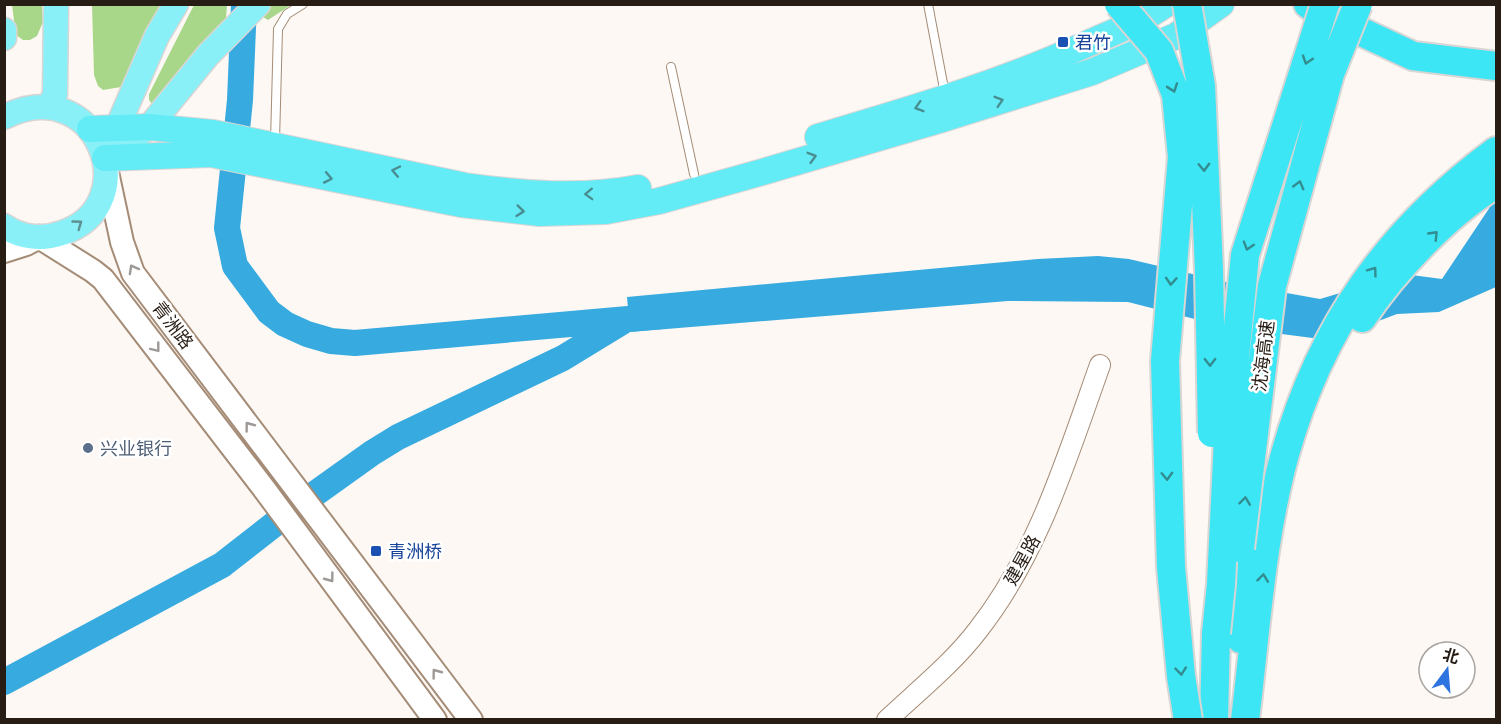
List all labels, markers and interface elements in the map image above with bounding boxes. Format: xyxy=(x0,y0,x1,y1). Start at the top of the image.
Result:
place label: 君竹 xyxy=(1075,32,1111,53)
marker: 君竹 xyxy=(1056,35,1070,49)
one-way arrow xyxy=(1302,54,1314,65)
one-way arrow xyxy=(1165,82,1178,93)
one-way arrow xyxy=(993,96,1004,109)
one-way arrow xyxy=(914,100,925,112)
one-way arrow xyxy=(807,152,817,164)
one-way arrow xyxy=(1198,162,1211,171)
one-way arrow xyxy=(391,165,401,178)
one-way arrow xyxy=(322,171,332,184)
one-way arrow xyxy=(1292,180,1305,190)
one-way arrow xyxy=(585,188,594,200)
one-way arrow xyxy=(515,204,524,217)
one-way arrow xyxy=(72,220,83,231)
one-way arrow xyxy=(1427,231,1438,242)
one-way arrow xyxy=(1243,240,1255,251)
one-way arrow xyxy=(129,265,140,276)
one-way arrow xyxy=(1366,267,1377,278)
one-way arrow xyxy=(1165,277,1178,286)
street label: 青洲路 xyxy=(148,297,198,353)
street label: 沈海高速 xyxy=(1248,319,1278,393)
one-way arrow xyxy=(148,342,159,353)
one-way arrow xyxy=(1204,357,1217,366)
one-way arrow xyxy=(245,421,256,432)
place label: 兴业银行 xyxy=(100,438,172,459)
marker: 兴业银行 xyxy=(81,441,95,455)
one-way arrow xyxy=(1161,472,1174,481)
one-way arrow xyxy=(1239,496,1251,505)
street label: 建星路 xyxy=(1000,531,1044,589)
place label: 青洲桥 xyxy=(388,541,442,562)
marker: 青洲桥 xyxy=(369,544,383,558)
one-way arrow xyxy=(323,572,334,583)
one-way arrow xyxy=(1256,573,1268,583)
north arrow xyxy=(1417,640,1477,700)
text: 北 xyxy=(1441,645,1461,666)
one-way arrow xyxy=(1174,666,1186,675)
one-way arrow xyxy=(432,669,443,680)

